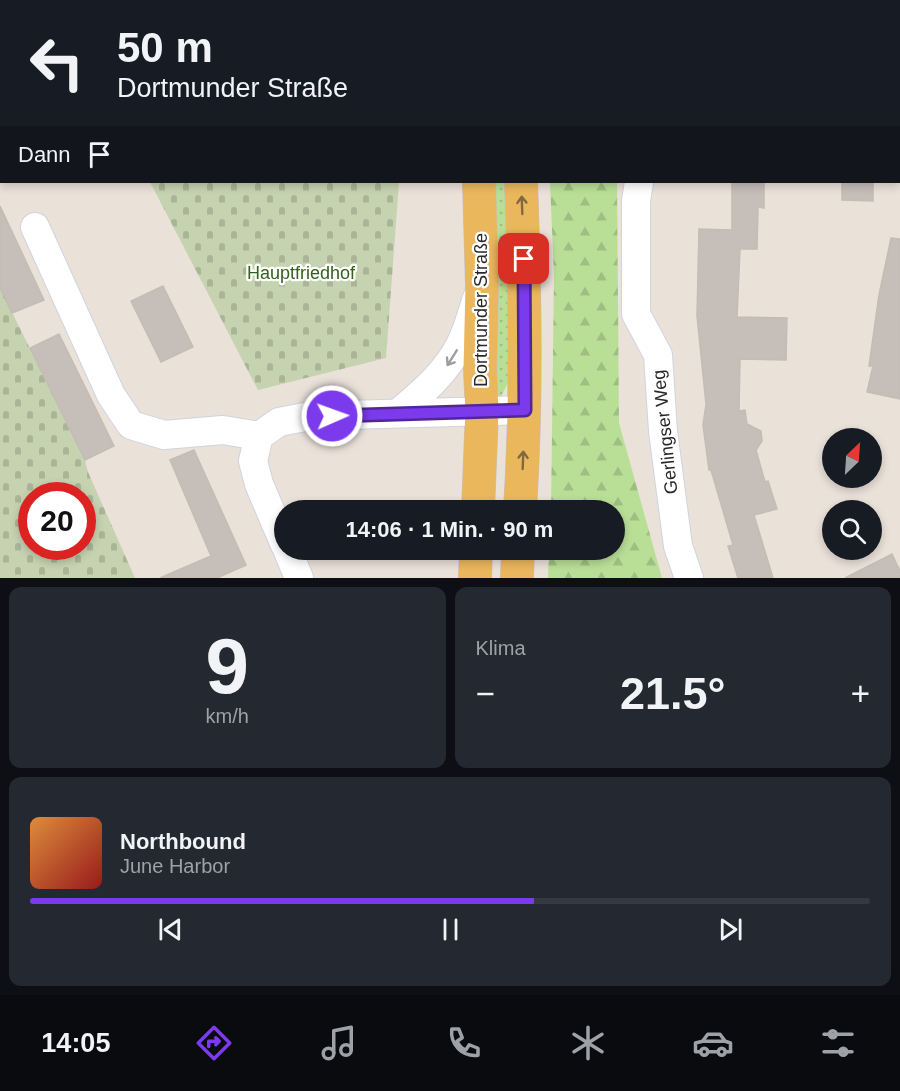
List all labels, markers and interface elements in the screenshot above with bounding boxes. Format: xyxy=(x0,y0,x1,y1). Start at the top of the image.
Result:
icon: left xyxy=(18,24,96,102)
text: 50 m xyxy=(117,24,213,71)
text: Dortmunder Straße xyxy=(117,73,348,103)
icon: arrive xyxy=(83,138,116,171)
text: Dann xyxy=(18,142,71,167)
one-way arrow xyxy=(516,195,527,215)
street label: Dortmunder Straße xyxy=(471,233,491,387)
pin xyxy=(498,233,549,284)
icon: arrive xyxy=(507,242,540,275)
park label: Hauptfriedhof xyxy=(247,263,356,283)
one-way arrow xyxy=(445,349,457,366)
street label: Gerlingser Weg xyxy=(649,369,681,495)
position arrow xyxy=(300,384,364,448)
north arrow xyxy=(822,428,882,488)
map controls xyxy=(822,428,882,560)
one-way arrow xyxy=(518,451,529,471)
speed limit sign: 20 xyxy=(18,482,96,560)
button: search xyxy=(822,500,882,560)
text: 14:06 · 1 Min. · 90 m xyxy=(346,517,553,542)
text: 9 xyxy=(206,622,249,710)
text: Klima xyxy=(476,637,526,659)
text: 21.5° xyxy=(620,668,726,719)
text: − xyxy=(476,675,495,712)
text: + xyxy=(851,675,870,712)
text: km/h xyxy=(206,705,249,727)
text: Northbound xyxy=(120,829,246,854)
text: June Harbor xyxy=(120,855,230,877)
icon: previous xyxy=(154,913,187,946)
icon: pause xyxy=(434,913,467,946)
icon: next xyxy=(714,913,747,946)
icon: directions xyxy=(193,1022,235,1064)
icon: music xyxy=(318,1022,360,1064)
icon: phone xyxy=(443,1022,485,1064)
icon: climate xyxy=(567,1022,609,1064)
icon: car xyxy=(692,1022,734,1064)
icon: filters xyxy=(817,1022,859,1064)
text: 14:05 xyxy=(41,1028,110,1058)

